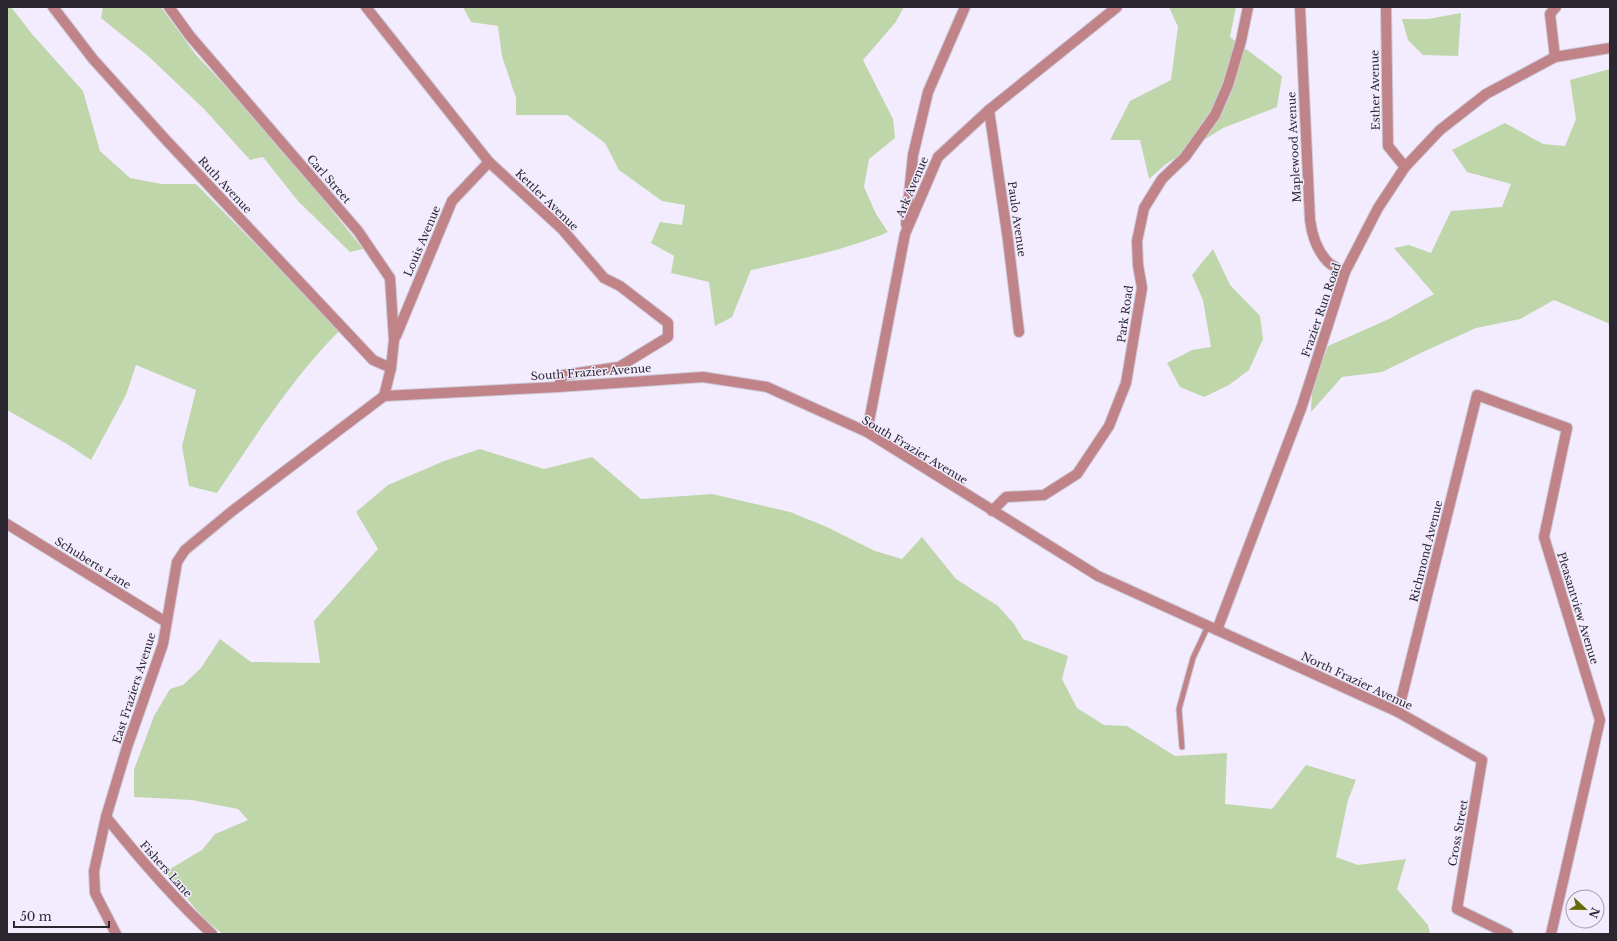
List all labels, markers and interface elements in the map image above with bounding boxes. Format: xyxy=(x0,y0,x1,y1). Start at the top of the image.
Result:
street label: Esther Avenue xyxy=(1367,50,1383,130)
street label: Maplewood Avenue xyxy=(1284,91,1304,203)
street label: Carl Street xyxy=(304,152,355,207)
street label: Ruth Avenue xyxy=(195,154,255,216)
street label: Ark Avenue xyxy=(892,154,931,221)
street label: Kettler Avenue xyxy=(513,166,581,234)
street label: Paulo Avenue xyxy=(1005,180,1029,258)
street label: Louis Avenue xyxy=(401,203,443,279)
street label: Frazier Run Road xyxy=(1298,260,1344,359)
street label: Park Road xyxy=(1114,284,1136,344)
street label: South Frazier Avenue xyxy=(530,361,652,383)
street label: South Frazier Avenue xyxy=(860,413,970,487)
street label: Richmond Avenue xyxy=(1407,499,1445,603)
street label: Schuberts Lane xyxy=(52,534,134,592)
street label: Pleasantview Avenue xyxy=(1554,550,1602,666)
street label: East Fraziers Avenue xyxy=(109,631,159,745)
street label: North Frazier Avenue xyxy=(1299,649,1415,713)
street label: Cross Street xyxy=(1445,798,1471,867)
street label: Fishers Lane xyxy=(137,838,195,900)
north arrow xyxy=(1565,889,1605,929)
scale bar xyxy=(14,903,109,929)
text: N xyxy=(1586,905,1603,921)
text: 50 m xyxy=(20,909,52,924)

